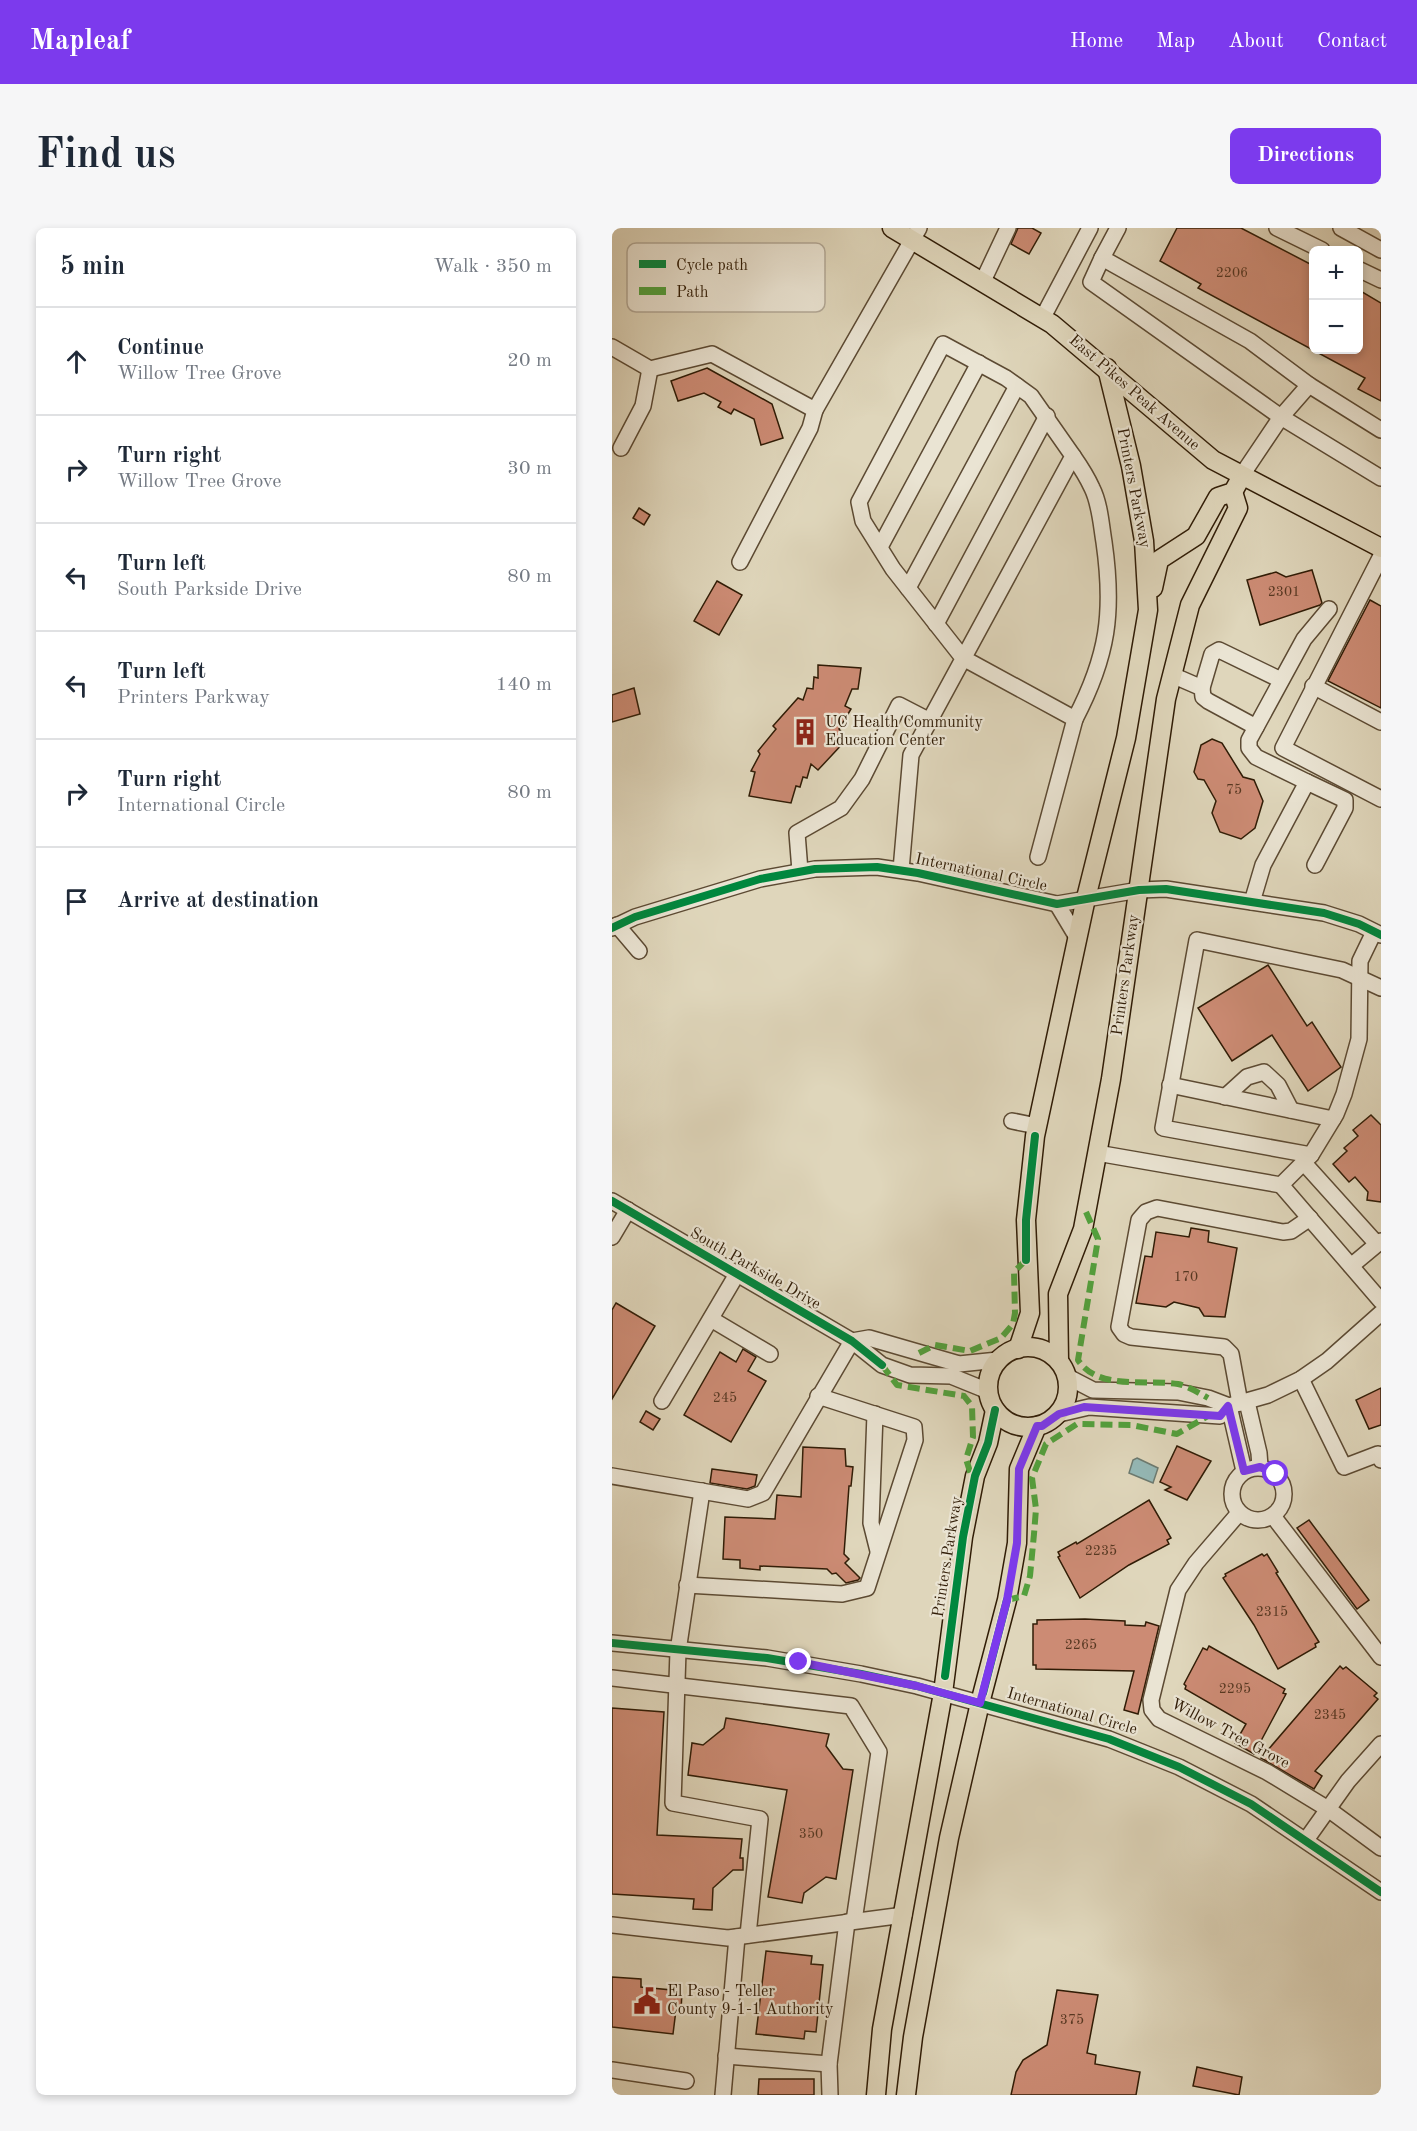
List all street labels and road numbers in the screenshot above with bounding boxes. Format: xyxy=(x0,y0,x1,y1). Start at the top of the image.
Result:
street label: East Pikes Peak Avenue xyxy=(1066,332,1202,454)
street label: Printers Parkway xyxy=(1113,426,1153,550)
street label: International Circle xyxy=(914,851,1048,895)
street label: Printers Parkway xyxy=(1110,913,1143,1037)
street label: South Parkside Drive xyxy=(687,1225,823,1313)
street label: Printers Parkway xyxy=(931,1495,966,1619)
street label: International Circle xyxy=(1005,1686,1139,1738)
street label: Willow Tree Grove xyxy=(1168,1696,1292,1772)

